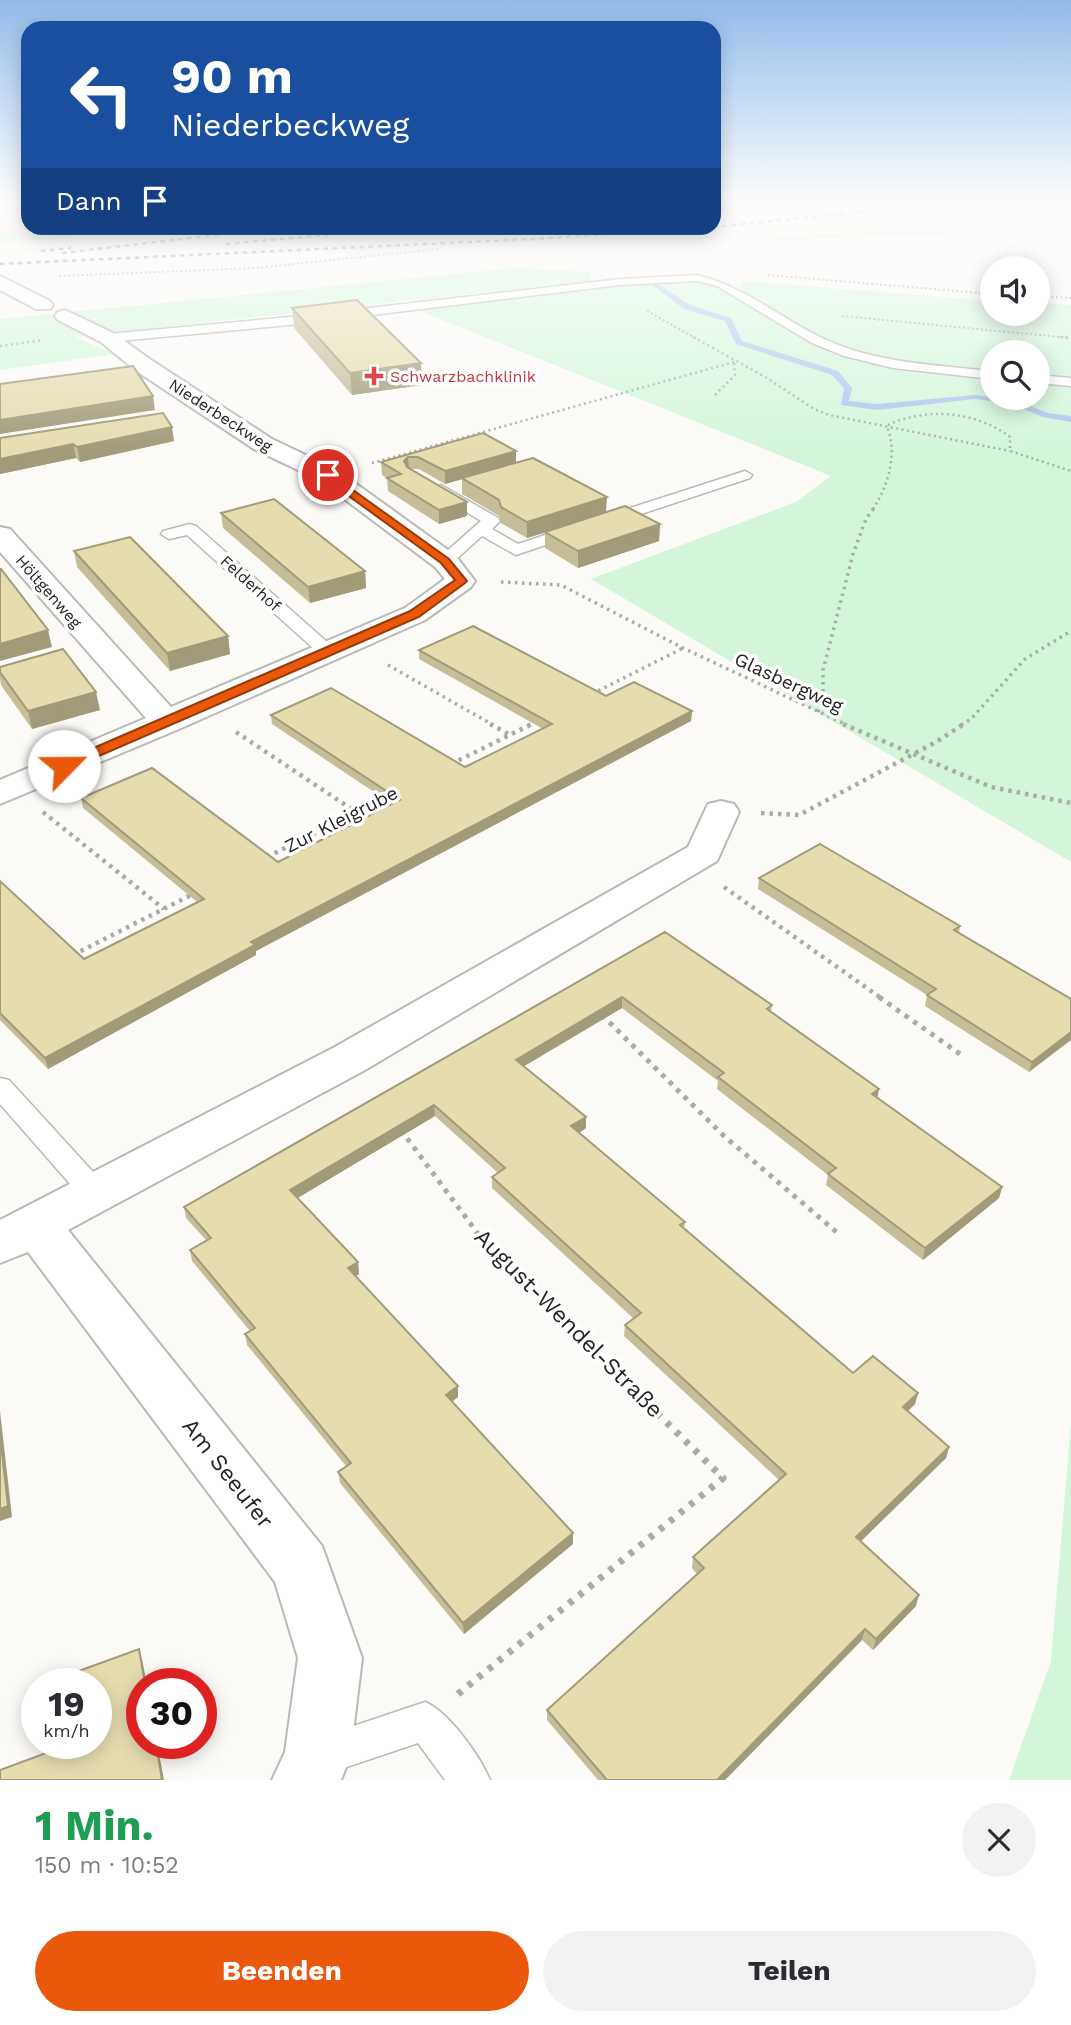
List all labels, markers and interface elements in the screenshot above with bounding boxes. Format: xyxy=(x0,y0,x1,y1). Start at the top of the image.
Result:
text: 90 m xyxy=(171,47,293,105)
icon: left xyxy=(56,49,147,140)
text: Niederbeckweg xyxy=(171,106,409,144)
icon: arrive xyxy=(136,182,174,220)
text: Dann xyxy=(56,186,122,216)
map controls xyxy=(980,256,1050,410)
button: sound xyxy=(980,256,1050,326)
button: search xyxy=(980,340,1050,410)
marker: Schwarzbachklinik xyxy=(364,366,384,386)
place label: Schwarzbachklinik xyxy=(390,367,536,386)
street label: Niederbeckweg xyxy=(166,375,276,456)
pin xyxy=(298,445,358,505)
icon: arrive xyxy=(309,456,347,494)
street label: Höltgenweg xyxy=(12,551,86,632)
street label: Felderhof xyxy=(217,551,285,616)
street label: Glasbergweg xyxy=(731,647,848,718)
position arrow xyxy=(27,729,101,803)
street label: Zur Kleigrube xyxy=(281,781,402,858)
street label: August-Wendel-Straße xyxy=(469,1223,669,1423)
street label: Am Seeufer xyxy=(176,1413,279,1534)
speed limit sign: 30 xyxy=(126,1668,217,1759)
text: 19 xyxy=(48,1683,85,1725)
text: km/h xyxy=(43,1720,90,1741)
text: 1 Min. xyxy=(35,1801,154,1850)
button: close xyxy=(962,1803,1036,1877)
text: 150 m · 10:52 xyxy=(35,1852,179,1879)
button: Beenden xyxy=(35,1931,529,2011)
button: Teilen xyxy=(543,1931,1036,2011)

